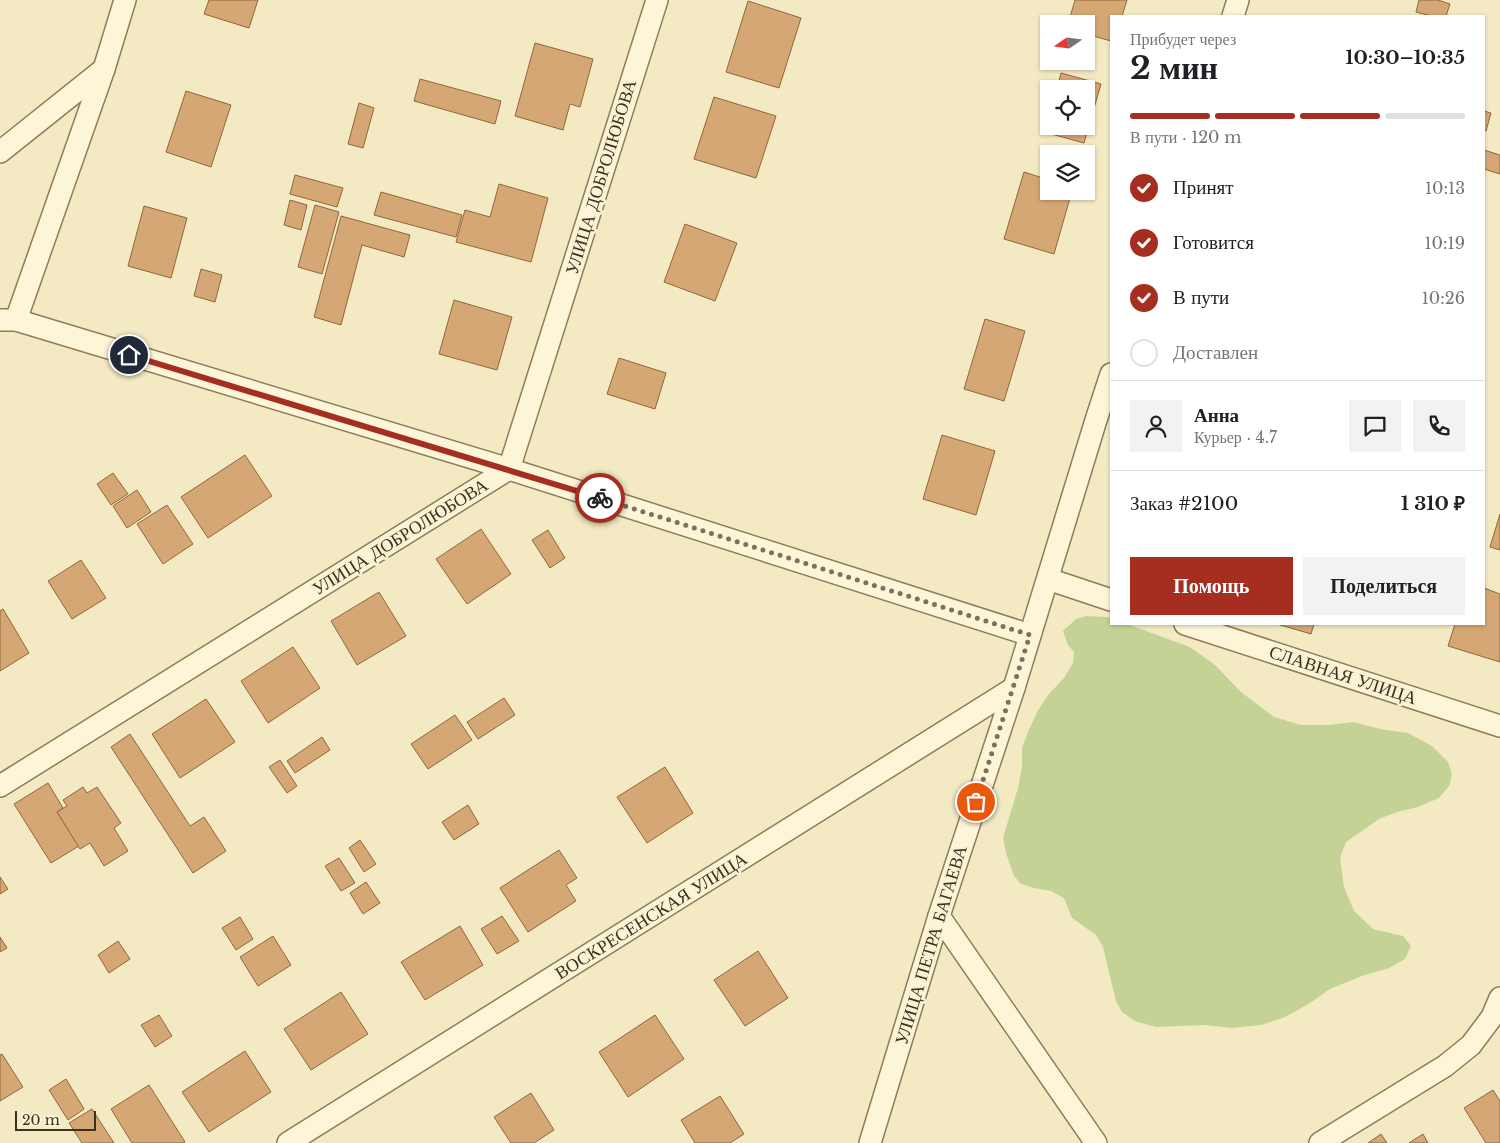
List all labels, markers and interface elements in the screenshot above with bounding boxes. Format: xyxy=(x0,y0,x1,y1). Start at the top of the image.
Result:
north arrow xyxy=(1040,15,1095,70)
map controls xyxy=(1040,15,1095,200)
text: Прибудет через xyxy=(1130,29,1236,49)
text: 10:30–10:35 xyxy=(1345,46,1465,69)
text: 2 мин xyxy=(1130,48,1218,88)
street label: УЛИЦА ДОБРОЛЮБОВА xyxy=(561,77,641,277)
button: locate xyxy=(1040,80,1095,135)
text: В пути · 120 m xyxy=(1130,127,1241,147)
button: layers xyxy=(1040,145,1095,200)
icon: check xyxy=(1130,174,1158,202)
text: Принят xyxy=(1173,176,1234,199)
text: 10:13 xyxy=(1425,178,1465,198)
icon: check xyxy=(1130,229,1158,257)
text: Готовится xyxy=(1173,231,1254,254)
text: 10:19 xyxy=(1424,233,1465,253)
icon: check xyxy=(1130,284,1158,312)
text: В пути xyxy=(1173,286,1229,309)
text: 10:26 xyxy=(1422,288,1465,308)
pin xyxy=(108,334,150,376)
icon: home xyxy=(115,341,143,369)
text: Доставлен xyxy=(1173,341,1258,364)
button: person xyxy=(1130,400,1182,452)
button: chat xyxy=(1349,400,1401,452)
button: phone xyxy=(1413,400,1465,452)
text: Анна xyxy=(1194,404,1239,427)
text: Курьер · 4.7 xyxy=(1194,427,1277,447)
courier xyxy=(575,473,625,523)
street label: УЛИЦА ДОБРОЛЮБОВА xyxy=(308,474,492,600)
icon: bike xyxy=(586,484,614,512)
text: Заказ #2100 xyxy=(1130,492,1238,515)
text: 1 310 ₽ xyxy=(1401,492,1465,515)
button: Помощь xyxy=(1130,557,1293,615)
button: Поделиться xyxy=(1303,557,1465,615)
street label: СЛАВНАЯ УЛИЦА xyxy=(1266,641,1420,709)
pin xyxy=(955,781,997,823)
icon: bag xyxy=(962,788,990,816)
street label: УЛИЦА ПЕТРА БАГАЕВА xyxy=(890,843,972,1047)
street label: ВОСКРЕСЕНСКАЯ УЛИЦА xyxy=(551,848,751,984)
scale bar xyxy=(15,1108,96,1131)
text: 20 m xyxy=(22,1111,60,1129)

